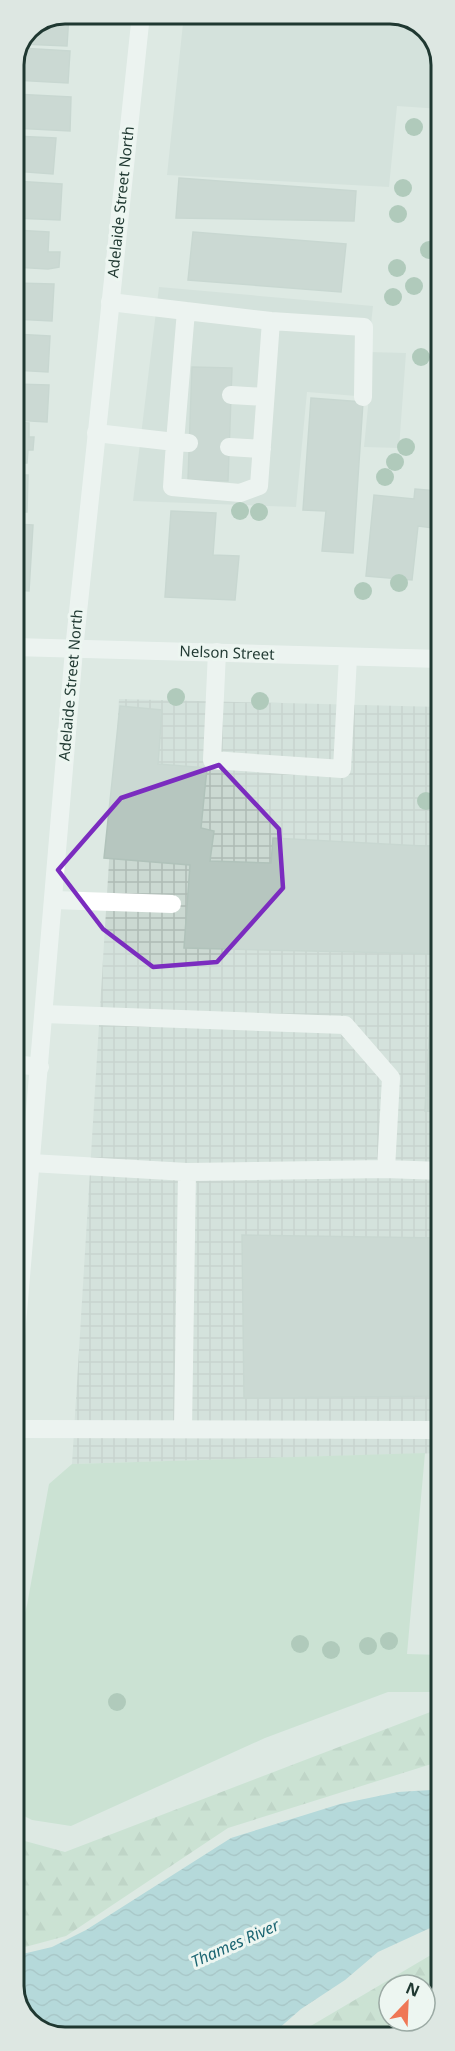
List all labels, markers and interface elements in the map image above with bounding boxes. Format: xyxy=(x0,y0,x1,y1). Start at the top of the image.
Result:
street label: Adelaide Street North xyxy=(102,125,138,279)
street label: Adelaide Street North xyxy=(53,608,87,762)
street label: Nelson Street xyxy=(179,640,275,664)
water label: Thames River xyxy=(187,1913,283,1972)
north arrow xyxy=(377,1973,437,2033)
text: N xyxy=(403,1977,423,2002)

